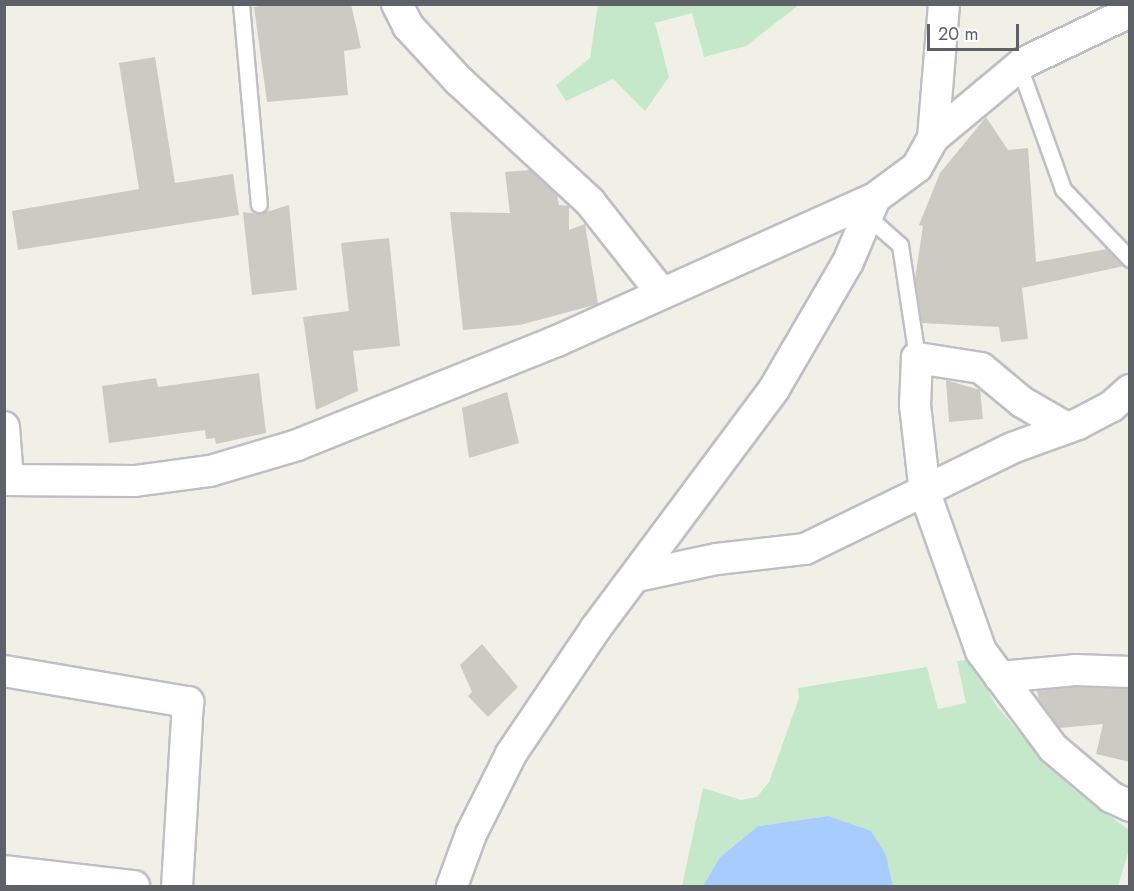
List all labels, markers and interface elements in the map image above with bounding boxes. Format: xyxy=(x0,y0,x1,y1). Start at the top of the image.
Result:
scale bar xyxy=(930,12,1022,50)
text: 20 m xyxy=(938,21,978,47)

